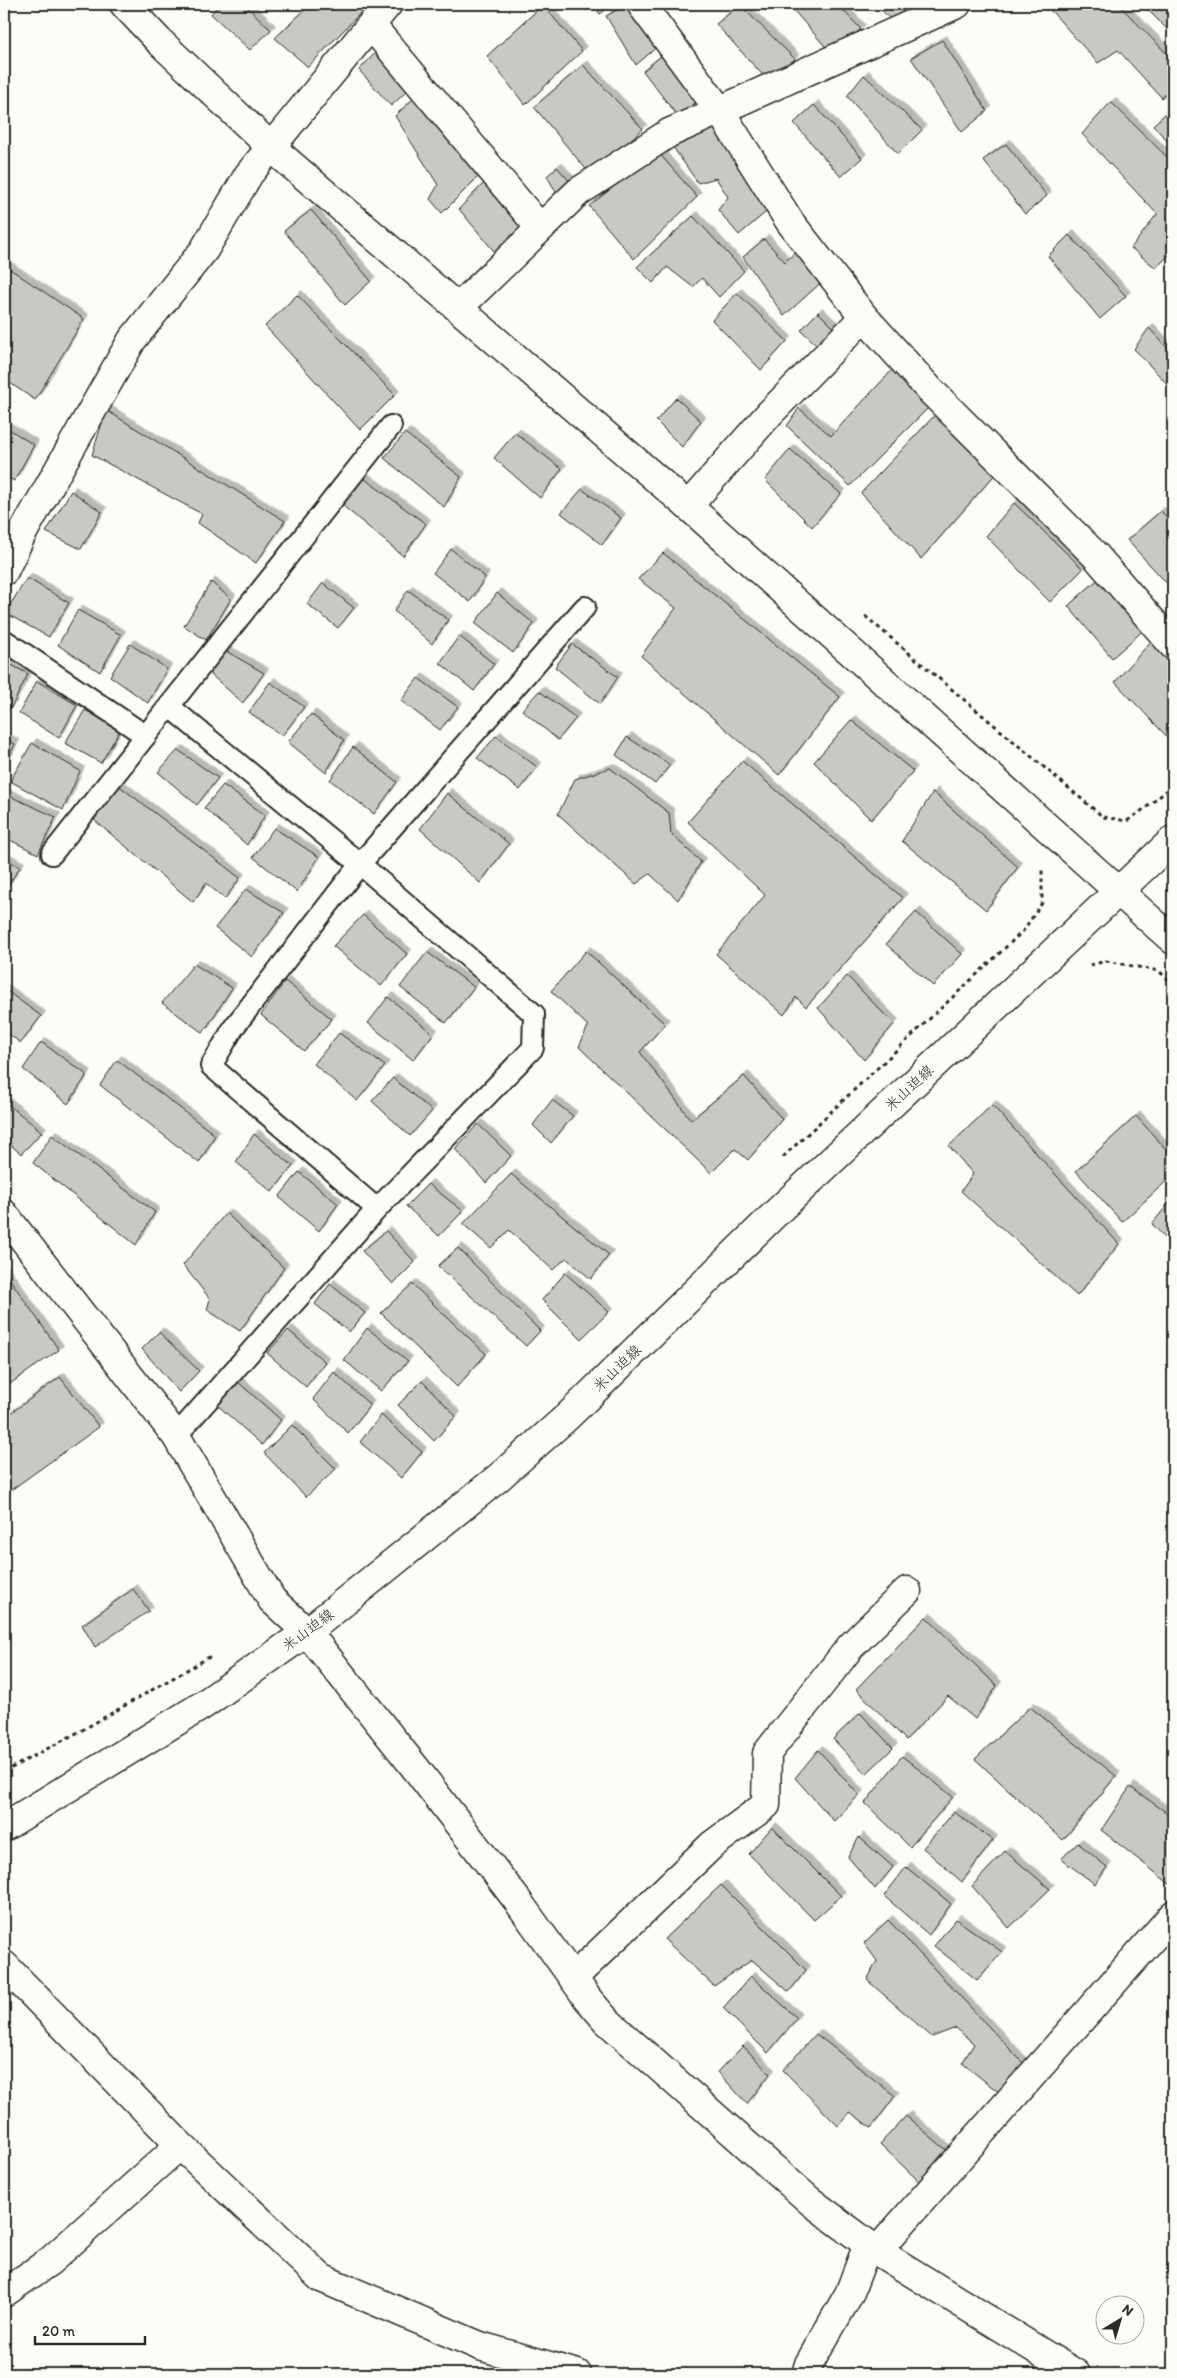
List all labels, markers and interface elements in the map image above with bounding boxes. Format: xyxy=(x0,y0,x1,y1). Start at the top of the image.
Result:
street label: 米山迫線 xyxy=(881,1061,937,1115)
street label: 米山迫線 xyxy=(589,1341,645,1395)
street label: 米山迫線 xyxy=(279,1605,337,1655)
north arrow xyxy=(1094,2296,1144,2346)
text: N xyxy=(1119,2301,1137,2320)
scale bar xyxy=(35,2313,145,2345)
text: 20 m xyxy=(42,2322,76,2340)

